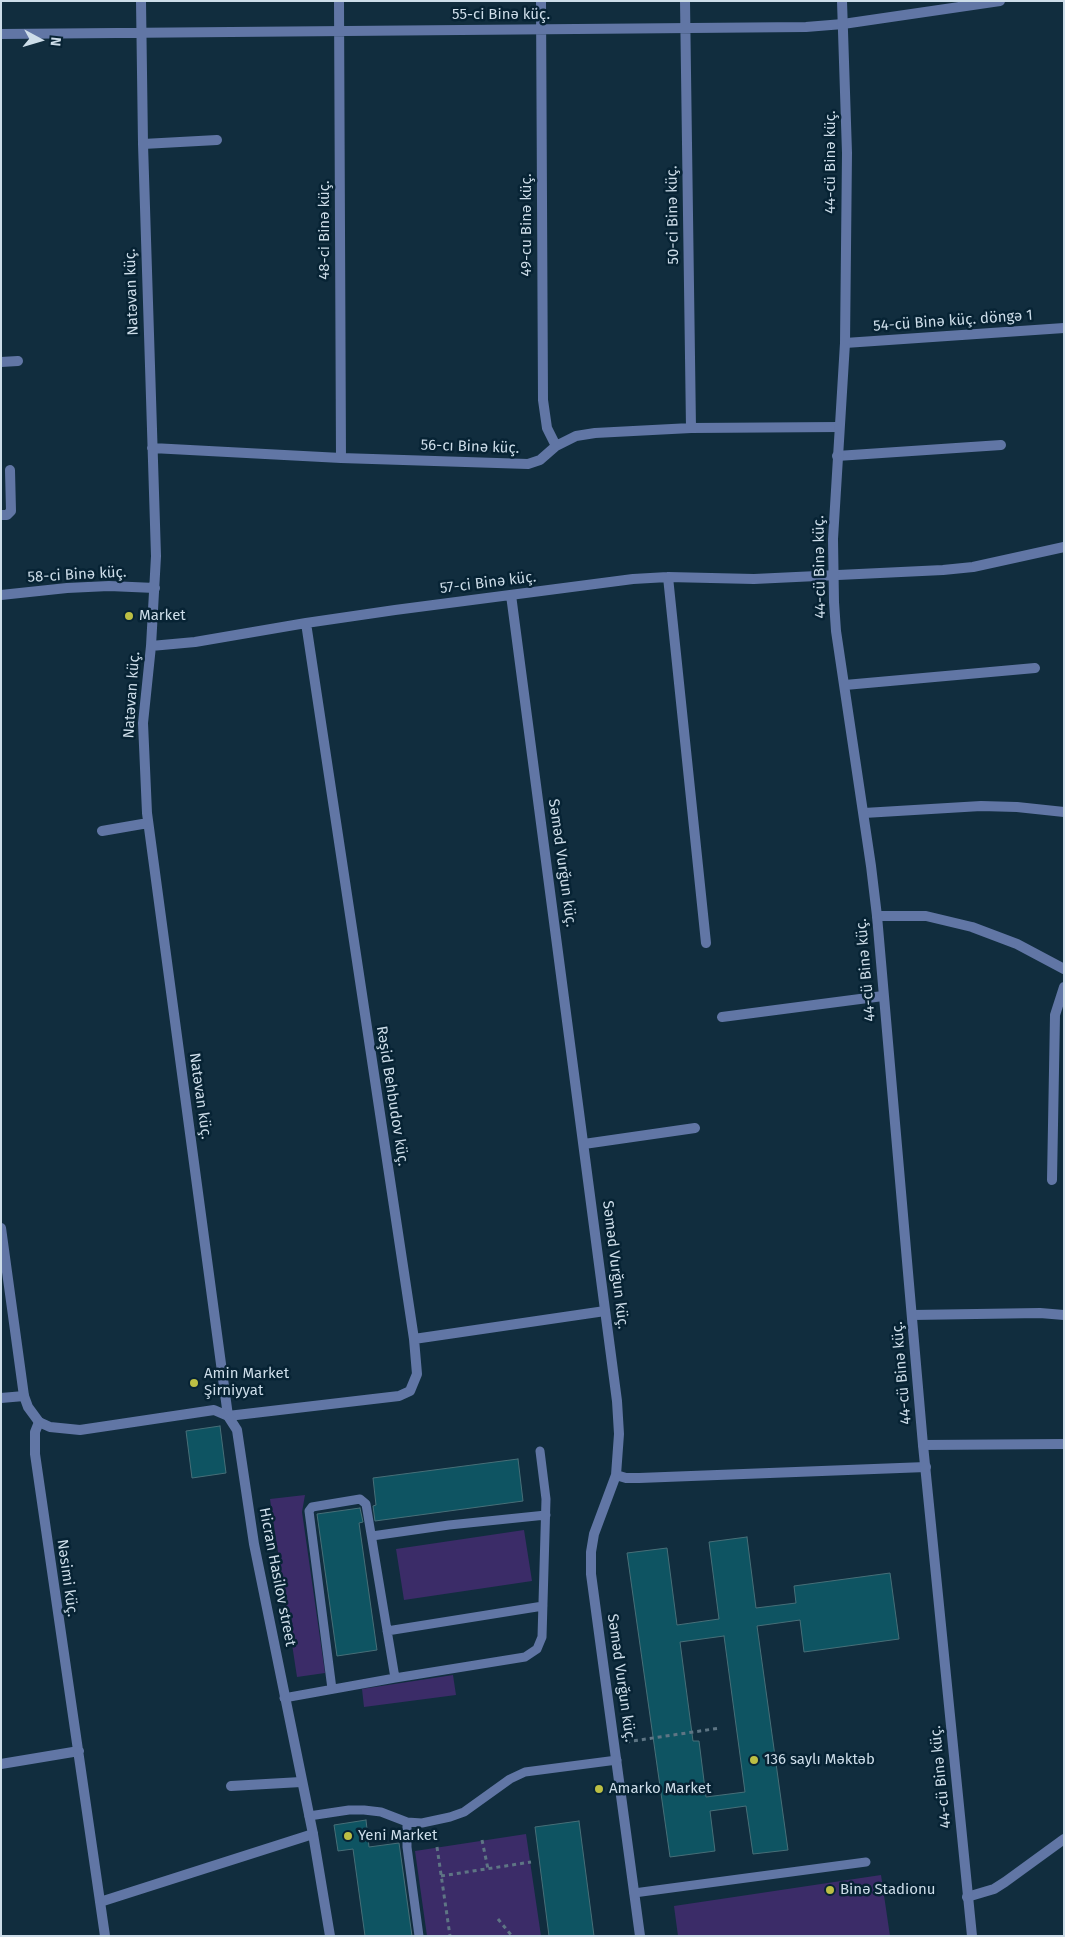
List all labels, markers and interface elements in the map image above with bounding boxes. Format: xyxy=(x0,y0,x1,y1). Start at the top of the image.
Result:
street label: 55-ci Binə küç. xyxy=(452,6,550,24)
north arrow xyxy=(15,15,65,65)
text: N xyxy=(46,36,64,47)
street label: 44-cü Binə küç. xyxy=(822,110,840,214)
street label: 50-ci Binə küç. xyxy=(663,165,683,265)
street label: 49-cu Binə küç. xyxy=(518,174,536,276)
street label: 48-ci Binə küç. xyxy=(316,180,334,280)
street label: Natəvan küç. xyxy=(121,248,143,336)
street label: 54-cü Binə küç. döngə 1 xyxy=(873,306,1033,336)
street label: 56-cı Binə küç. xyxy=(420,436,520,458)
street label: 44-cü Binə küç. xyxy=(810,515,830,619)
street label: 58-ci Binə küç. xyxy=(27,563,127,587)
street label: 57-ci Binə küç. xyxy=(439,568,537,598)
place label: Market xyxy=(139,607,186,625)
marker: Market xyxy=(123,610,135,622)
street label: Natəvan küç. xyxy=(120,651,144,739)
street label: Səməd Vurğun küç. xyxy=(544,798,580,928)
street label: 44-cü Binə küç. xyxy=(853,918,879,1022)
street label: Rəşid Behbudov küç. xyxy=(372,1025,412,1167)
street label: Natəvan küç. xyxy=(185,1052,215,1140)
street label: Səməd Vurğun küç. xyxy=(598,1200,632,1330)
street label: 44-cü Binə küç. xyxy=(889,1321,915,1425)
place label: Amin Market Şirniyyat xyxy=(204,1365,289,1400)
marker: Amin Market Şirniyyat xyxy=(188,1377,200,1389)
street label: Hicran Hasilov street xyxy=(255,1506,299,1648)
street label: Nəsimi küç. xyxy=(53,1538,81,1618)
street label: Səməd Vurğun küç. xyxy=(603,1613,639,1743)
street label: 44-cü Binə küç. xyxy=(927,1725,955,1829)
place label: 136 saylı Məktəb xyxy=(764,1751,875,1769)
marker: 136 saylı Məktəb xyxy=(748,1754,760,1766)
place label: Amarko Market xyxy=(609,1780,711,1798)
marker: Amarko Market xyxy=(593,1783,605,1795)
place label: Yeni Market xyxy=(358,1827,437,1845)
marker: Yeni Market xyxy=(342,1830,354,1842)
place label: Binə Stadionu xyxy=(840,1881,936,1899)
marker: Binə Stadionu xyxy=(824,1884,836,1896)

